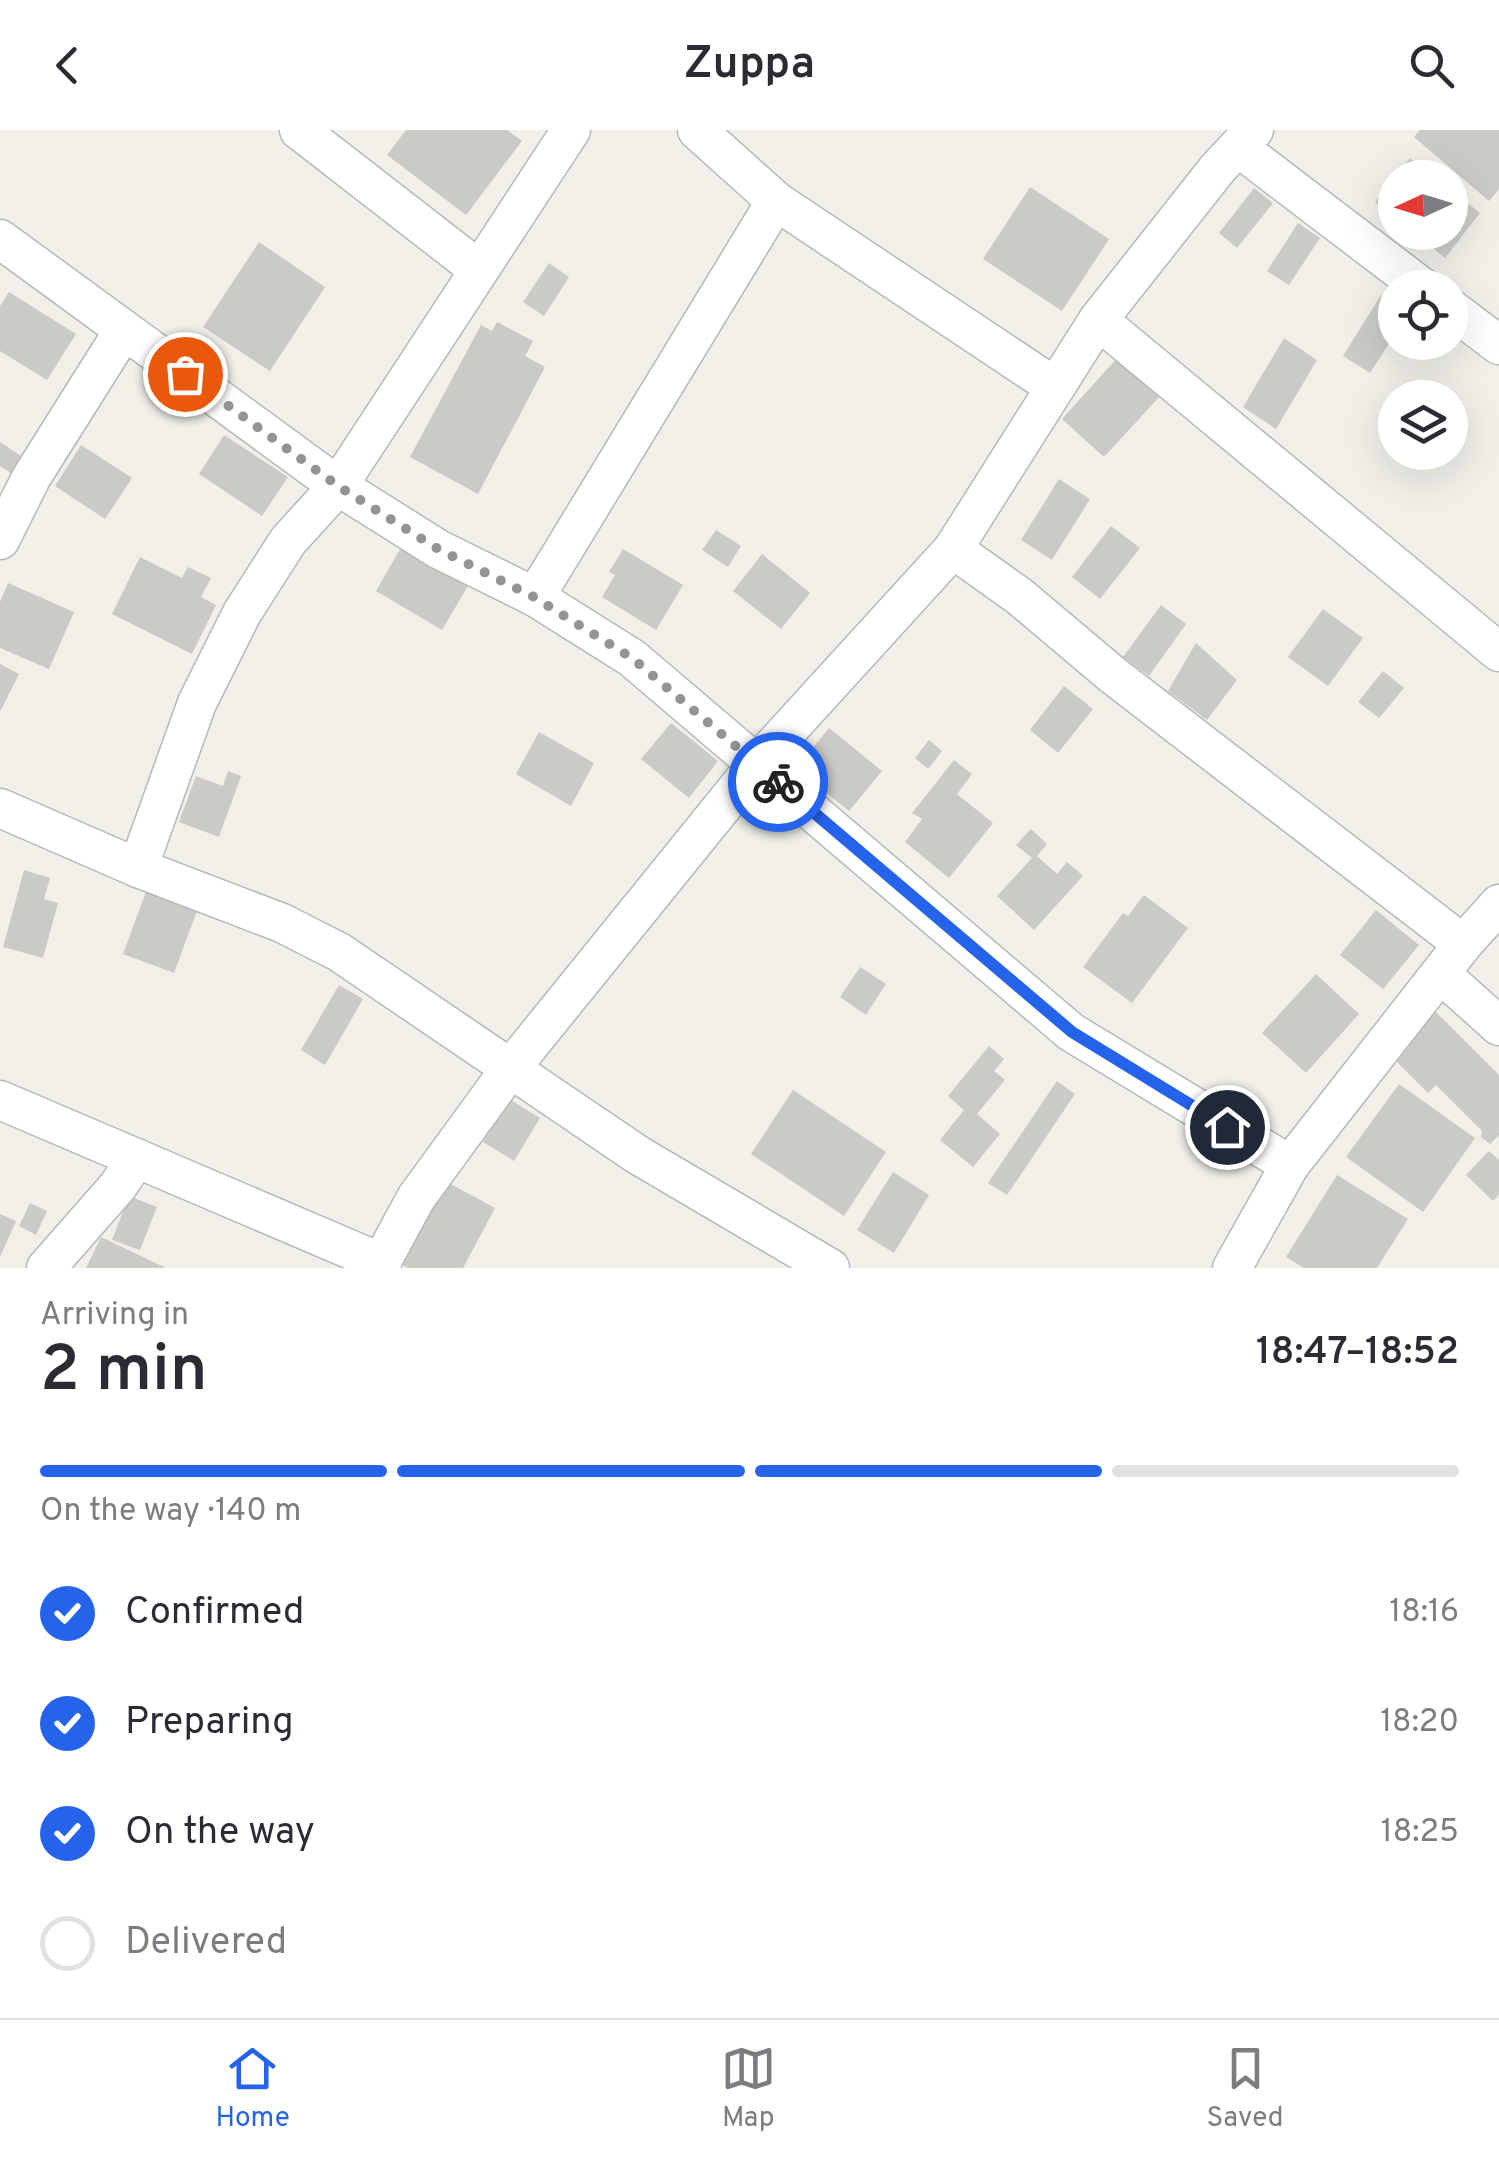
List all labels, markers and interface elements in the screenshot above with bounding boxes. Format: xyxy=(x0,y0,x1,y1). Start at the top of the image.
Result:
text: Zuppa xyxy=(684,37,815,94)
icon: back xyxy=(40,38,95,93)
icon: search xyxy=(1404,38,1459,93)
north arrow xyxy=(1378,160,1468,250)
map controls xyxy=(1378,160,1468,470)
button: locate xyxy=(1378,270,1468,360)
pin xyxy=(143,332,228,417)
icon: bag xyxy=(158,347,213,402)
button: layers xyxy=(1378,380,1468,470)
courier xyxy=(728,732,828,832)
icon: bike xyxy=(751,755,806,810)
pin xyxy=(1185,1085,1270,1170)
icon: home xyxy=(1200,1100,1255,1155)
text: Arriving in xyxy=(40,1296,189,1336)
text: 18:47–18:52 xyxy=(1256,1329,1459,1378)
text: 2 min xyxy=(40,1332,208,1414)
text: On the way · 140 m xyxy=(40,1492,301,1532)
icon: check xyxy=(40,1586,95,1641)
text: Confirmed xyxy=(125,1589,304,1638)
text: 18:16 xyxy=(1389,1593,1459,1633)
icon: check xyxy=(40,1696,95,1751)
text: Preparing xyxy=(125,1699,294,1748)
text: 18:20 xyxy=(1380,1703,1459,1743)
icon: check xyxy=(40,1806,95,1861)
text: On the way xyxy=(125,1809,315,1858)
text: 18:25 xyxy=(1381,1813,1459,1853)
text: Delivered xyxy=(125,1919,287,1968)
tab: Home xyxy=(215,2041,290,2137)
tab: Map xyxy=(721,2041,776,2137)
tab: Saved xyxy=(1207,2041,1284,2137)

